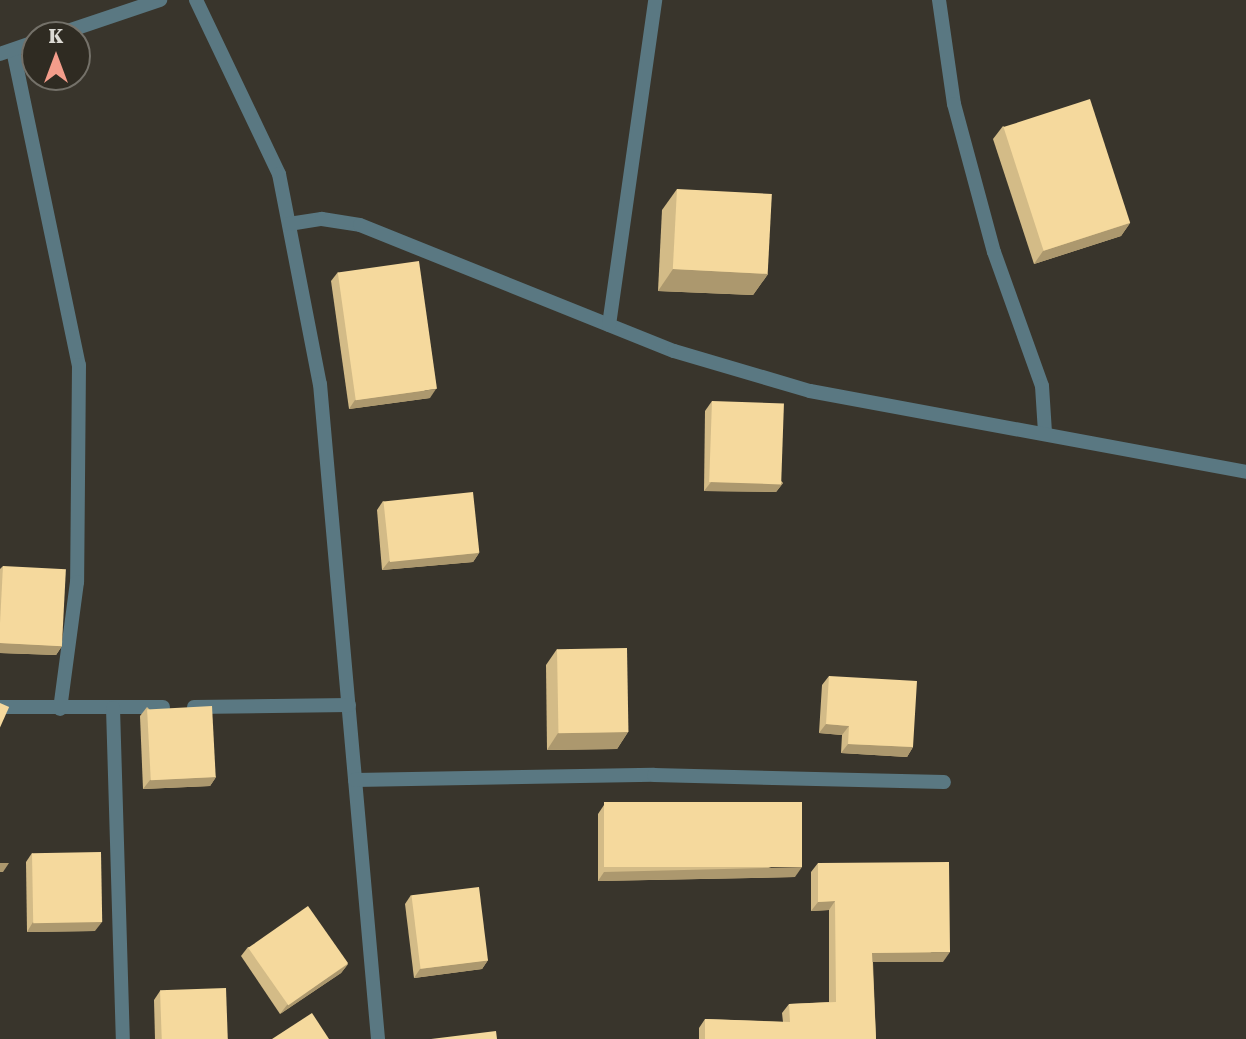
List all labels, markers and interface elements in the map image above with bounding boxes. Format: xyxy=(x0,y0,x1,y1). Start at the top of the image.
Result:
north arrow xyxy=(21,21,91,91)
text: K xyxy=(49,25,63,48)

